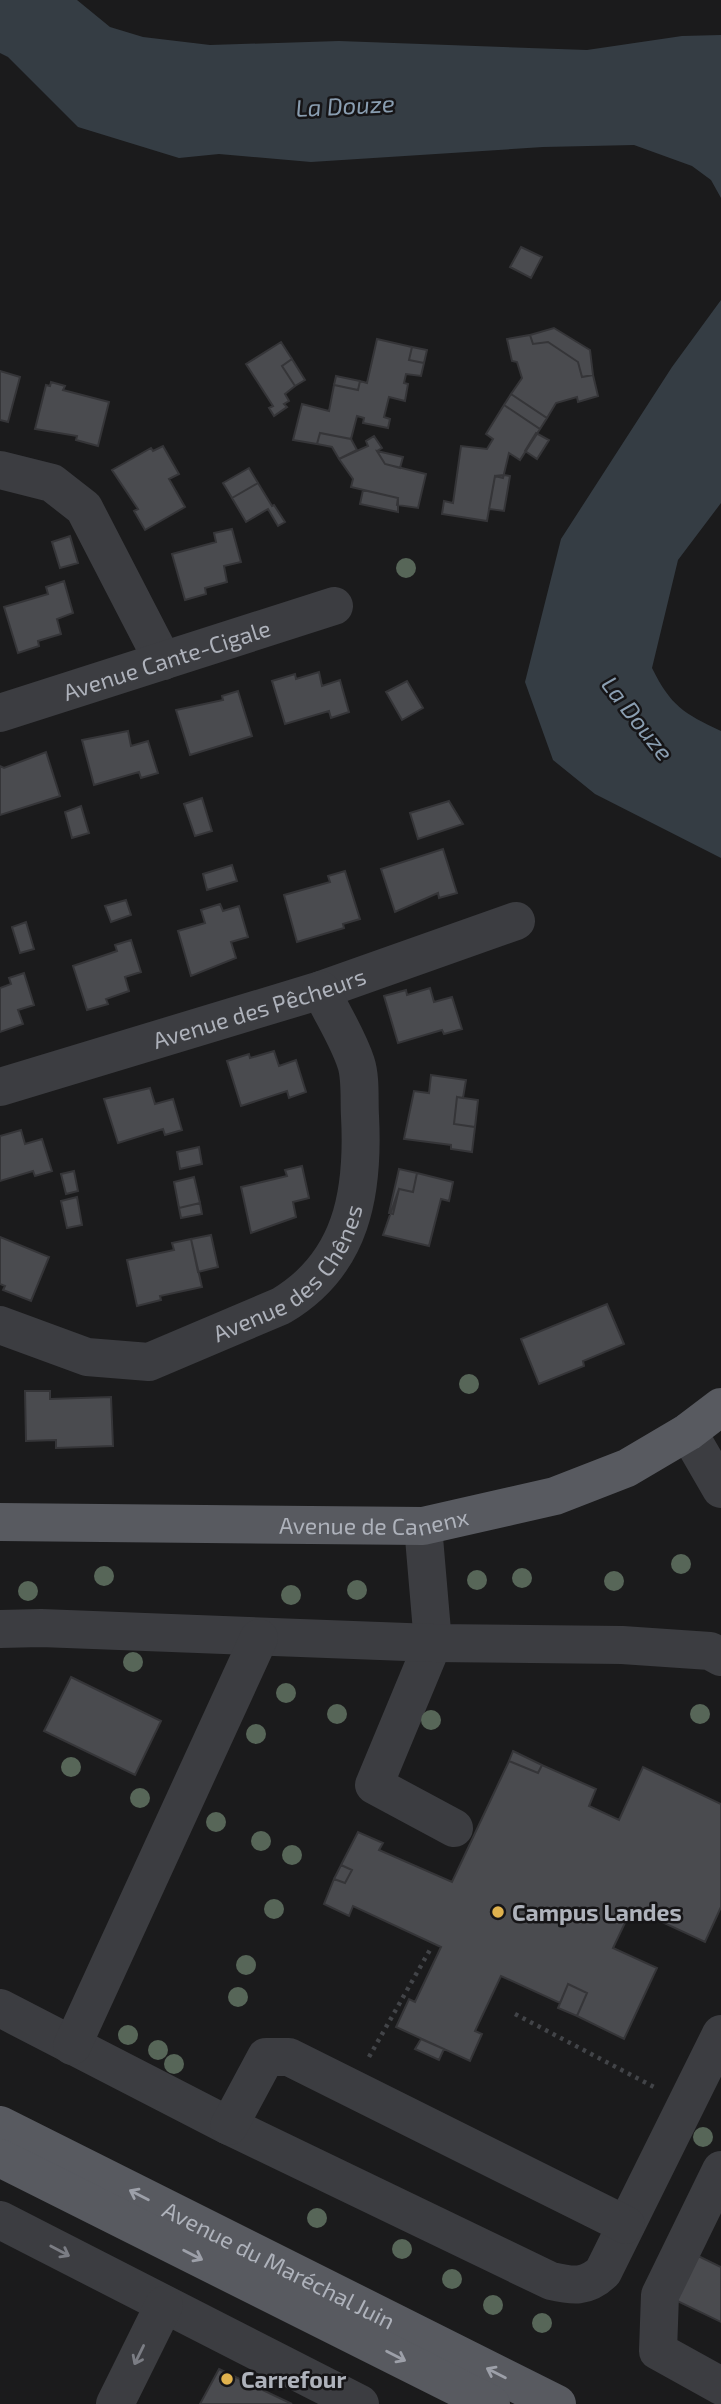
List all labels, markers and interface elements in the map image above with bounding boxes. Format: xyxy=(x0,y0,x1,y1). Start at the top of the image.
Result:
water label: La Douze xyxy=(295,88,395,122)
street label: Avenue Cante-Cigale xyxy=(59,613,274,706)
water label: La Douze xyxy=(596,670,680,766)
street label: Avenue des Pêcheurs xyxy=(149,961,369,1054)
street label: Avenue des Chênes xyxy=(209,1202,368,1347)
street label: Avenue de Canenx xyxy=(279,1502,471,1541)
place label: Campus Landes xyxy=(512,1898,682,1926)
marker: Campus Landes xyxy=(490,1904,506,1920)
one-way arrow xyxy=(129,2187,150,2201)
street label: Avenue du Maréchal Juin xyxy=(158,2195,400,2335)
one-way arrow xyxy=(50,2245,70,2259)
one-way arrow xyxy=(182,2248,202,2262)
one-way arrow xyxy=(132,2344,146,2365)
one-way arrow xyxy=(385,2350,406,2364)
place label: Carrefour xyxy=(241,2365,346,2393)
one-way arrow xyxy=(486,2366,507,2380)
marker: Carrefour xyxy=(219,2371,235,2387)

